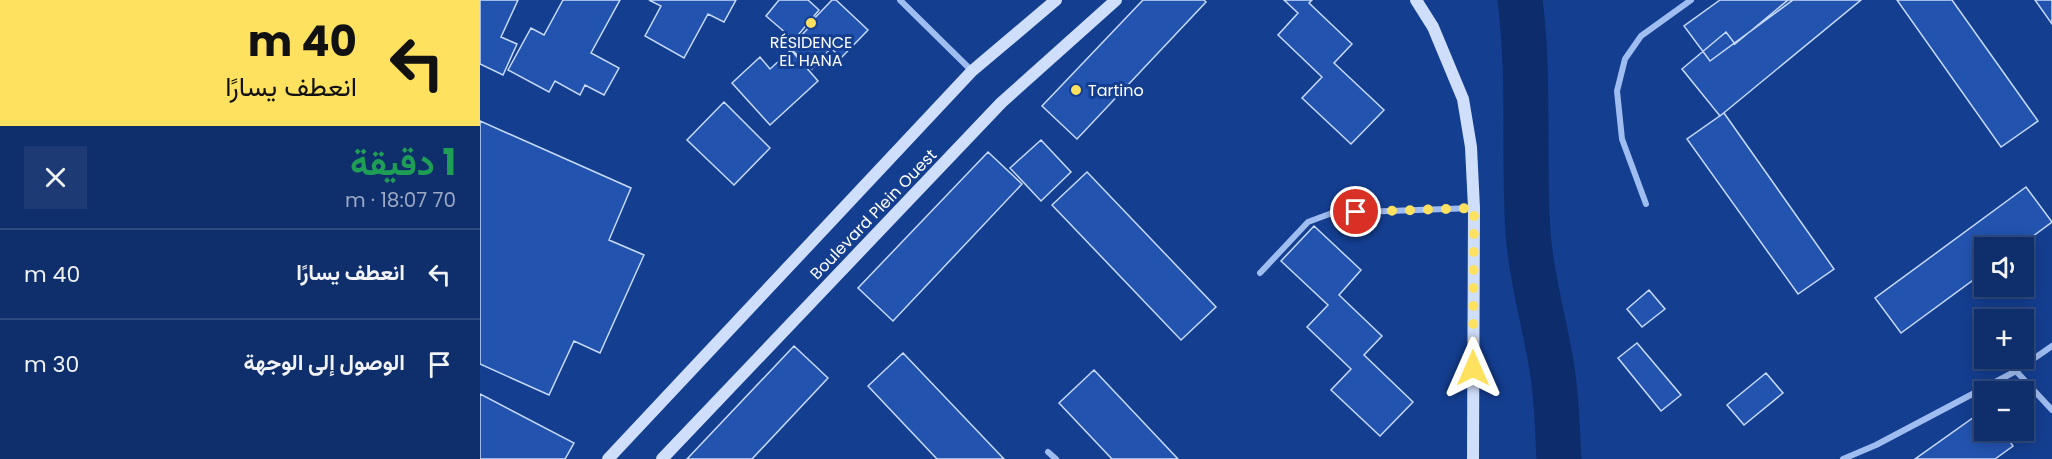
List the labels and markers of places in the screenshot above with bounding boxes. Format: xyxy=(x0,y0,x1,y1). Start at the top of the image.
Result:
marker: RÉSIDENCE EL HANA xyxy=(804,16,818,30)
place label: RÉSIDENCE EL HANA xyxy=(770,31,852,72)
place label: Tartino xyxy=(1088,79,1144,102)
marker: Tartino xyxy=(1069,83,1083,97)
pin xyxy=(1330,186,1381,237)

